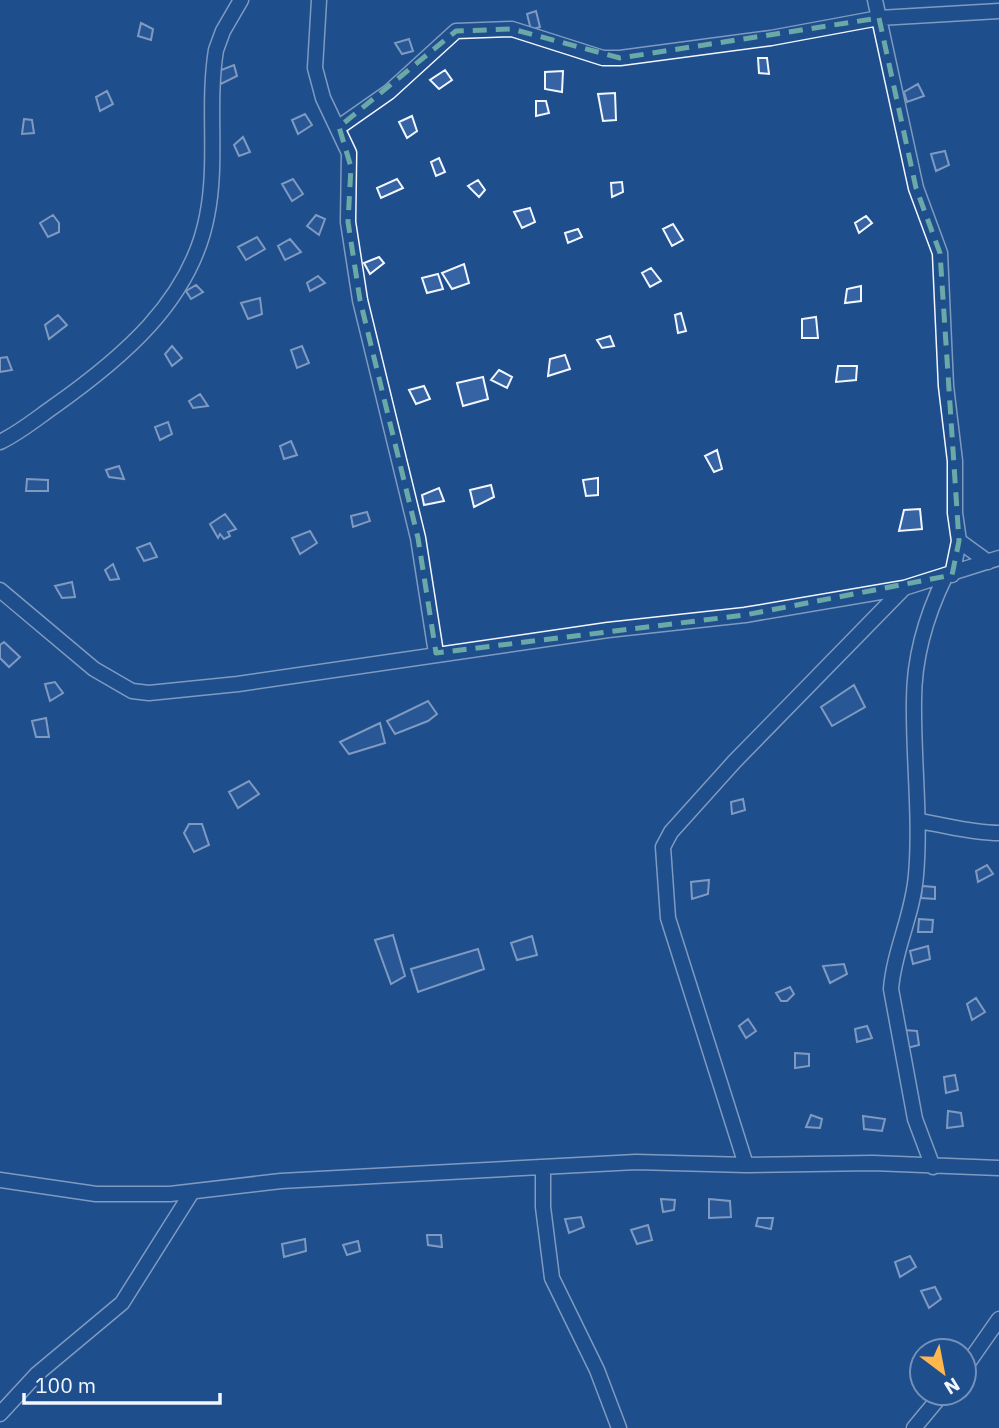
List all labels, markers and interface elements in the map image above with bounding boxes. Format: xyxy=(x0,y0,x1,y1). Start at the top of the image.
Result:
north arrow xyxy=(908,1337,978,1407)
scale bar xyxy=(24,1362,220,1406)
text: 100 m xyxy=(35,1371,96,1399)
text: N xyxy=(940,1373,964,1400)

